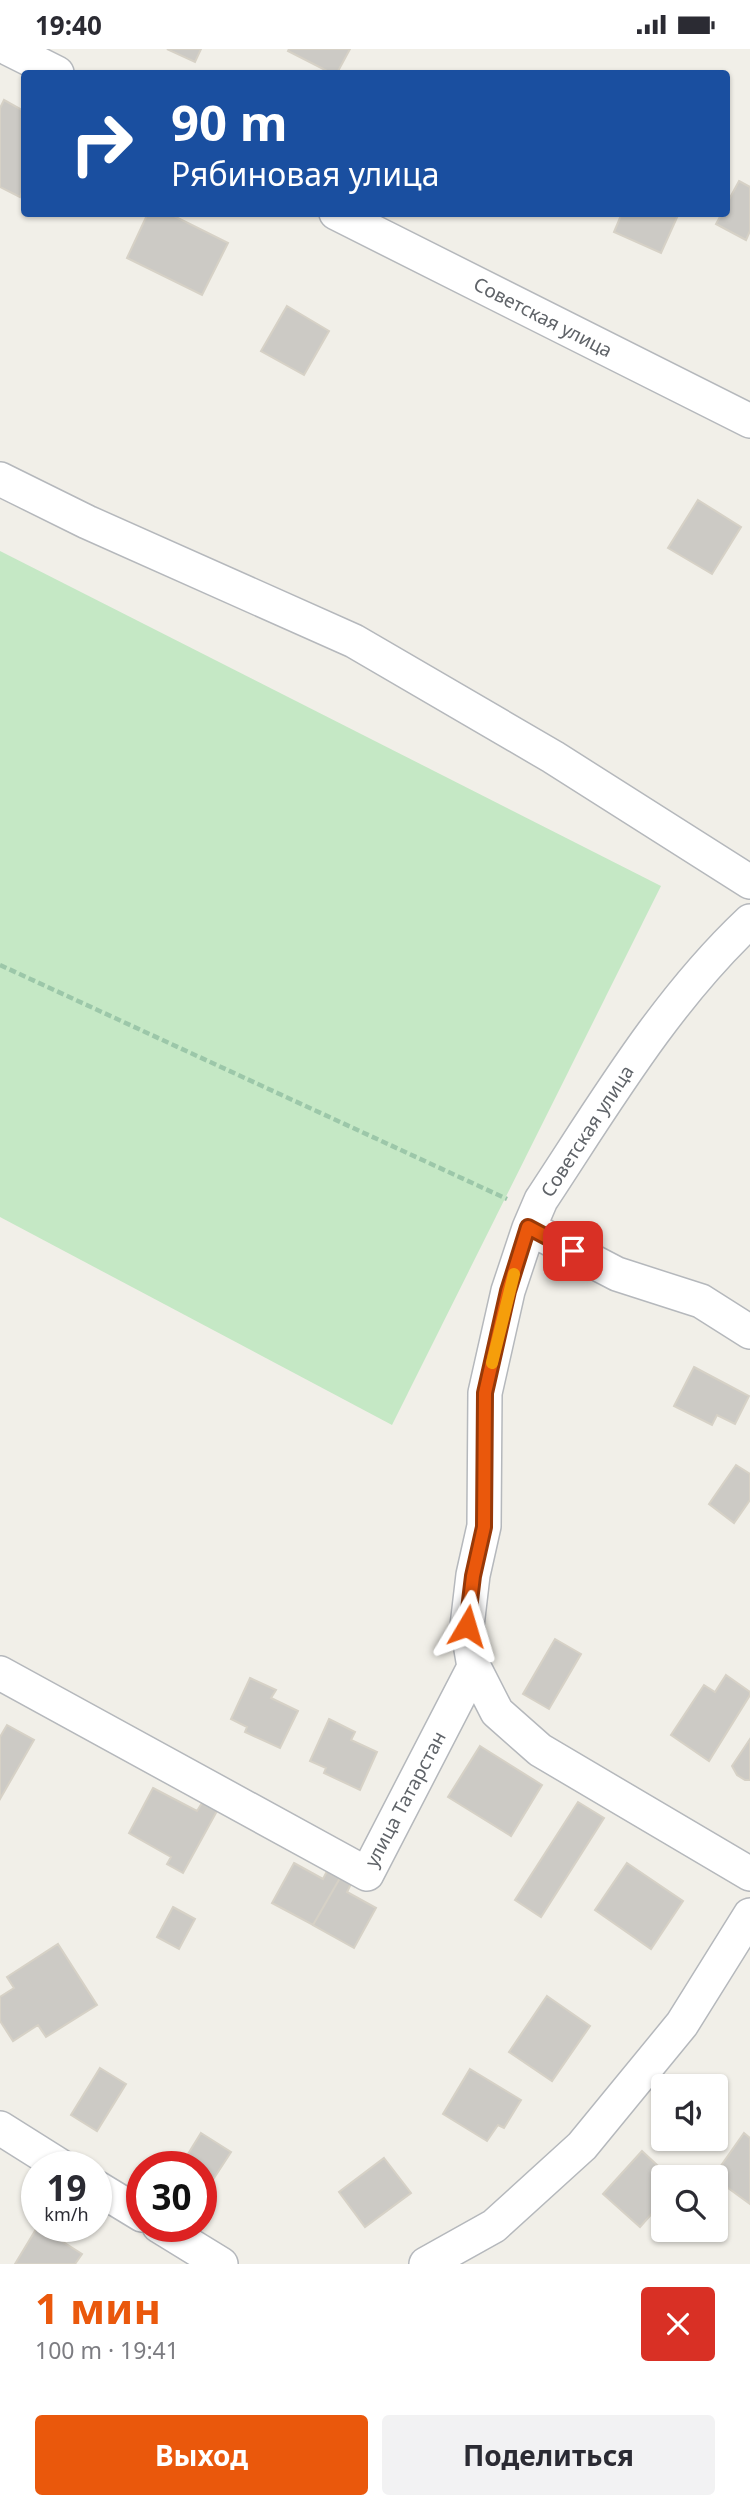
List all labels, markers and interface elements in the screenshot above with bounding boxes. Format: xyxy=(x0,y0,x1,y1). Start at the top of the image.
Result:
text: 19:40 xyxy=(35,7,102,43)
text: 90 m xyxy=(171,89,288,155)
icon: right xyxy=(56,98,147,189)
text: Рябиновая улица xyxy=(171,152,439,195)
street label: Советская улица xyxy=(469,271,617,363)
street label: Советская улица xyxy=(535,1060,639,1202)
pin xyxy=(543,1221,603,1281)
icon: arrive xyxy=(554,1232,592,1270)
position arrow xyxy=(430,1589,504,1663)
street label: улица Татарстан xyxy=(358,1727,452,1871)
map controls xyxy=(651,2074,728,2242)
button: sound xyxy=(651,2074,728,2151)
speed limit sign: 30 xyxy=(126,2151,217,2242)
text: 19 xyxy=(46,2164,87,2211)
button: search xyxy=(651,2165,728,2242)
text: km/h xyxy=(44,2202,89,2226)
text: 1 мин xyxy=(35,2279,161,2336)
button: close xyxy=(641,2287,715,2361)
text: 100 m · 19:41 xyxy=(35,2334,179,2366)
button: Выход xyxy=(35,2415,368,2495)
button: Поделиться xyxy=(382,2415,715,2495)

